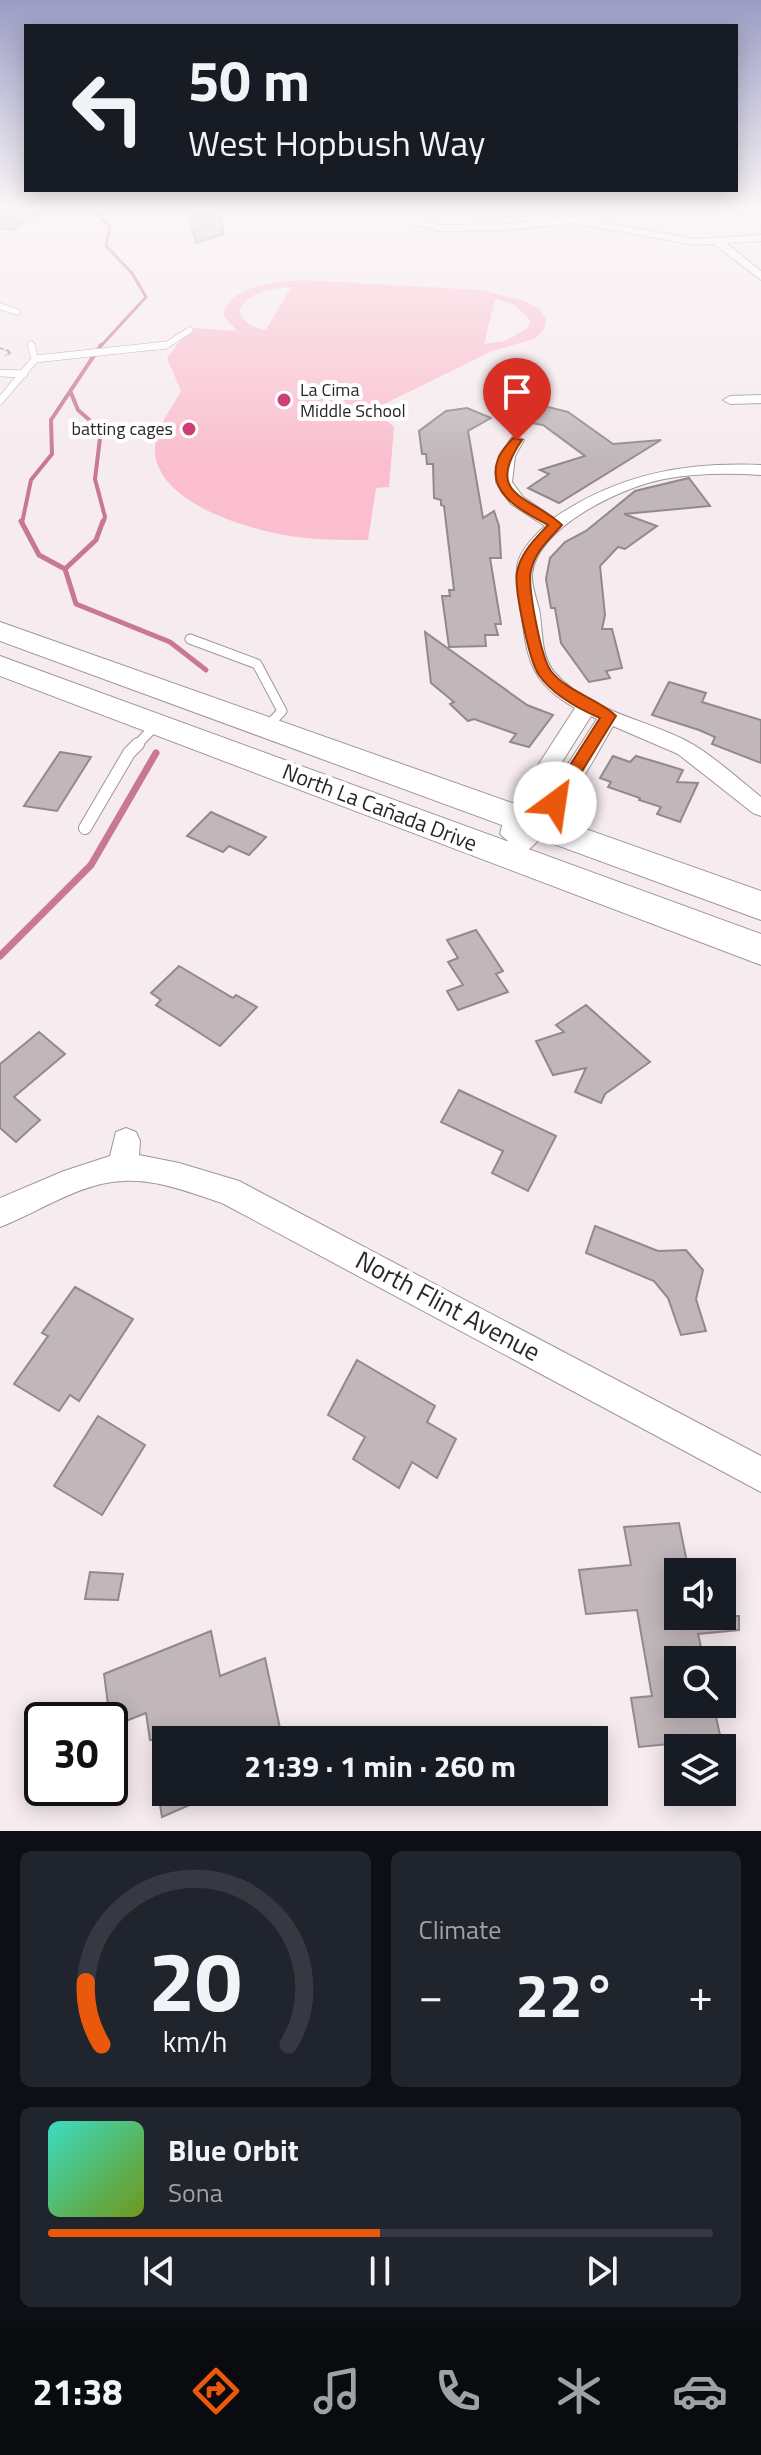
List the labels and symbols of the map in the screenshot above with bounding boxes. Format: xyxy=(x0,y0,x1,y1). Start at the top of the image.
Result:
pin xyxy=(483,358,551,440)
place label: La Cima Middle School xyxy=(300,376,406,424)
marker: La Cima Middle School xyxy=(275,391,293,409)
place label: batting cages xyxy=(71,415,173,442)
marker: batting cages xyxy=(180,420,198,438)
street label: North La Cañada Drive xyxy=(278,754,482,860)
position arrow xyxy=(513,761,597,845)
street label: North Flint Avenue xyxy=(349,1240,548,1371)
speed limit sign: 30 xyxy=(24,1702,128,1806)

